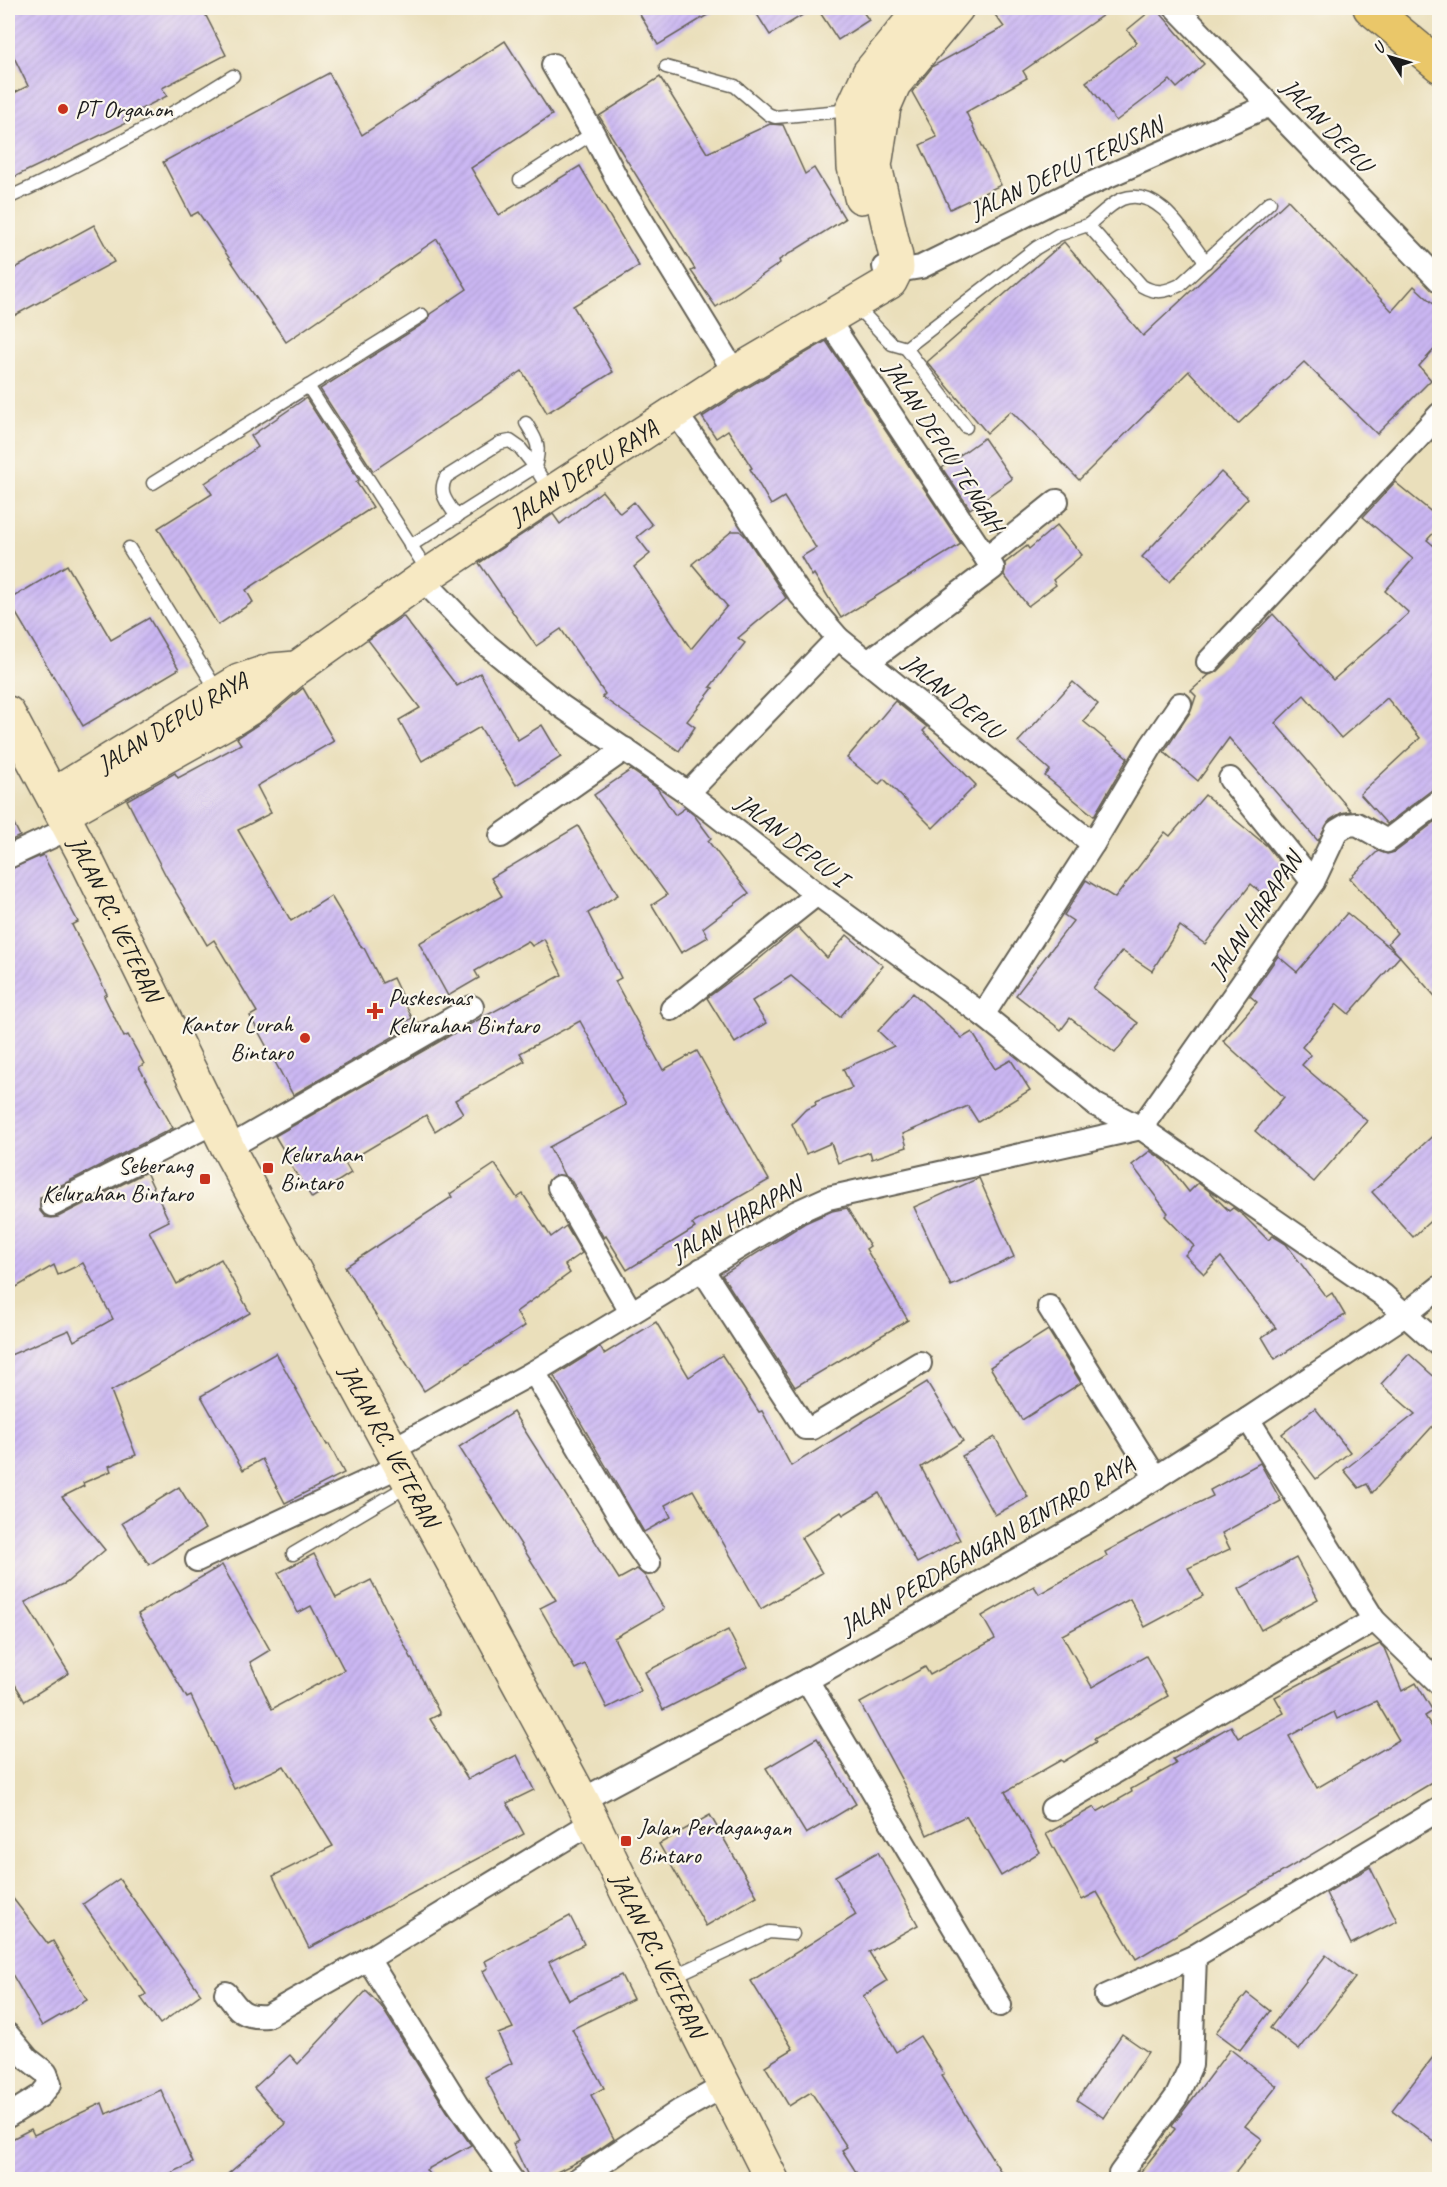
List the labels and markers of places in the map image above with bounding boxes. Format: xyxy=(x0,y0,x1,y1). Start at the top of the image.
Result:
place label: PT Organon xyxy=(75,94,174,124)
marker: PT Organon xyxy=(56,102,70,116)
place label: Puskesmas Kelurahan Bintaro xyxy=(388,982,541,1040)
marker: Puskesmas Kelurahan Bintaro xyxy=(366,1002,384,1020)
place label: Kantor Lurah Bintaro xyxy=(181,1009,295,1067)
marker: Kantor Lurah Bintaro xyxy=(298,1031,312,1045)
place label: Kelurahan Bintaro xyxy=(280,1139,364,1197)
place label: Seberang Kelurahan Bintaro xyxy=(42,1150,195,1208)
marker: Kelurahan Bintaro xyxy=(261,1161,275,1175)
marker: Seberang Kelurahan Bintaro xyxy=(198,1172,212,1186)
place label: Jalan Perdagangan Bintaro xyxy=(637,1812,791,1870)
marker: Jalan Perdagangan Bintaro xyxy=(619,1834,633,1848)

